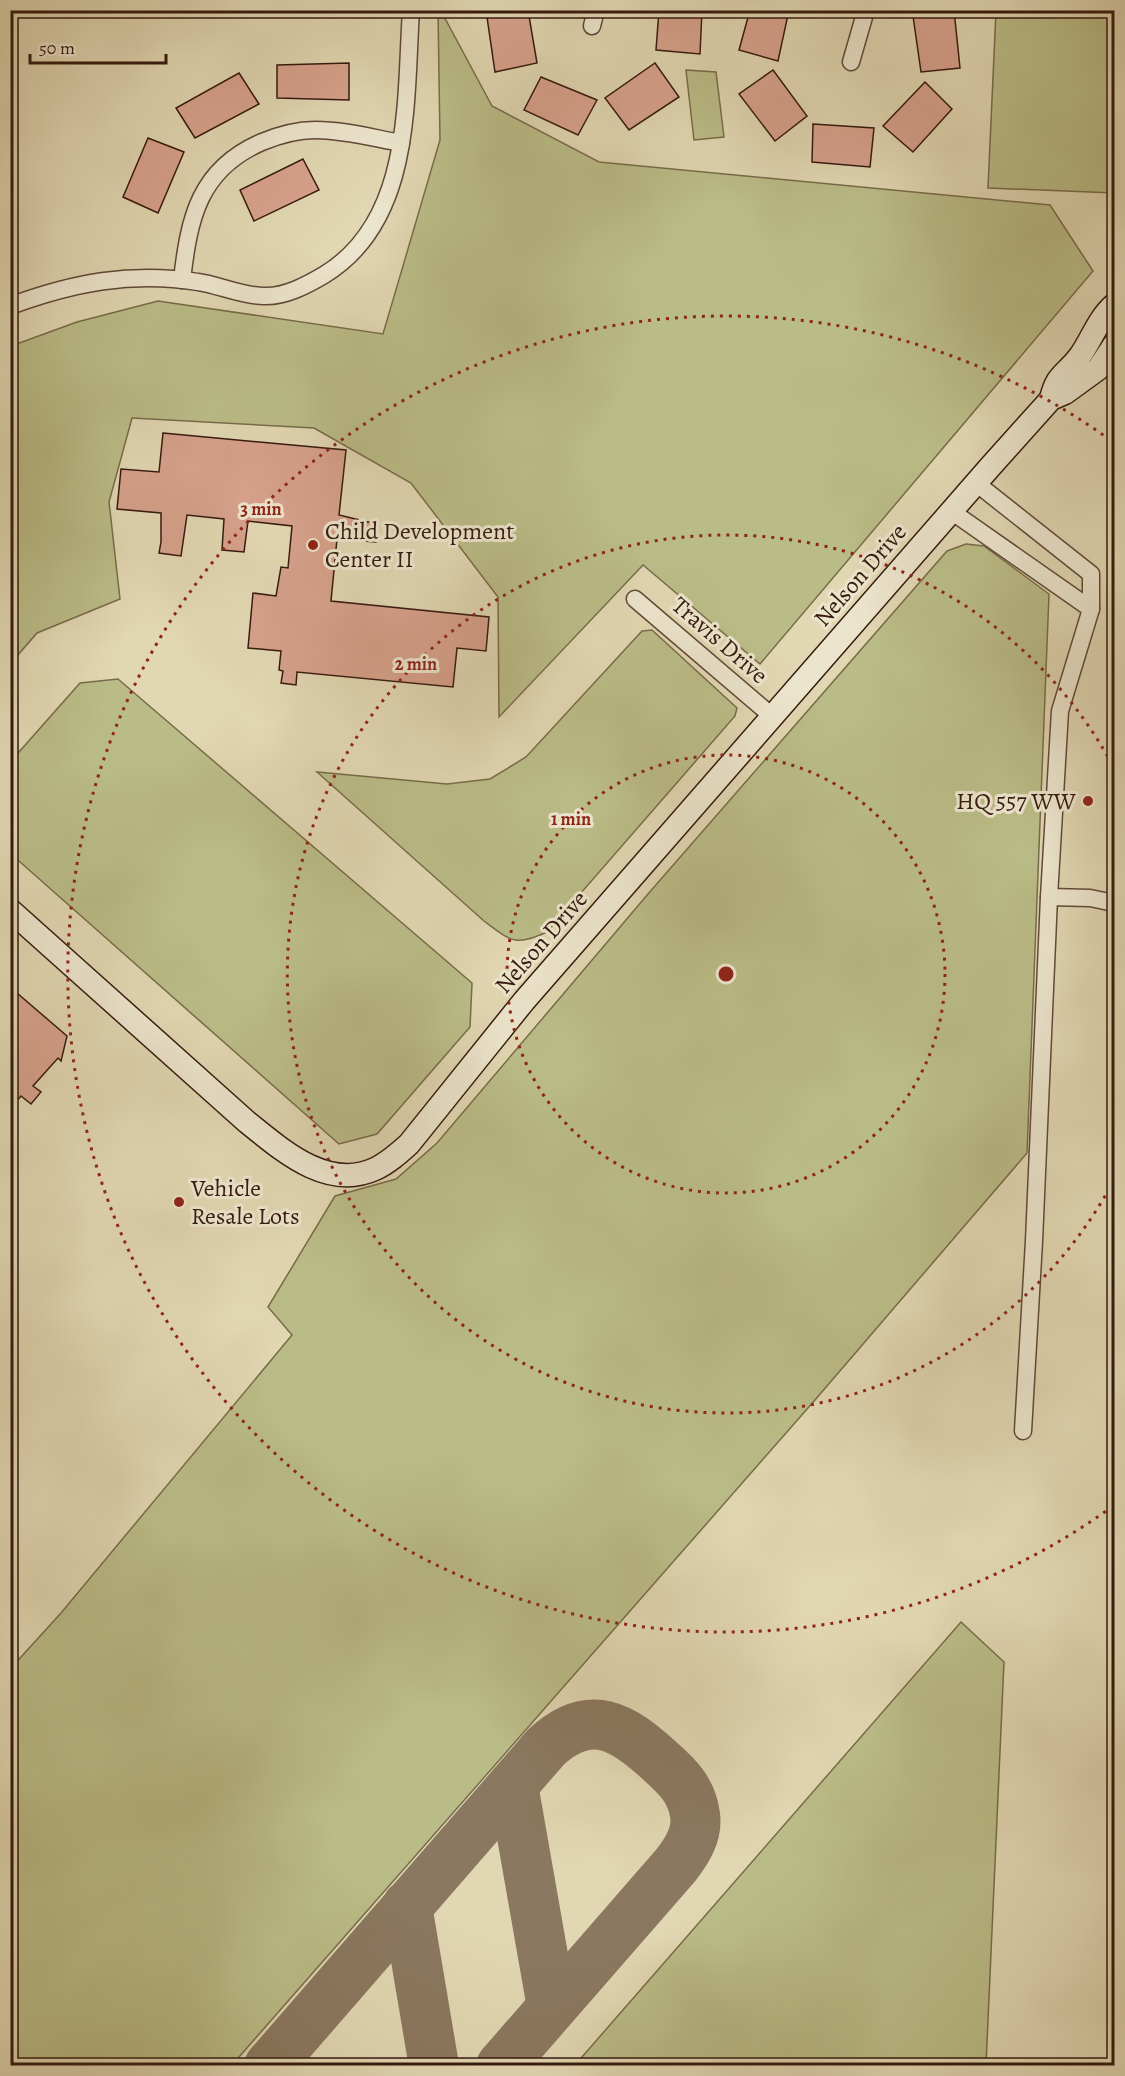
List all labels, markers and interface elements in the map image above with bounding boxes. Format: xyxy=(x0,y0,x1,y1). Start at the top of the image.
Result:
scale bar xyxy=(30,27,166,65)
text: 50 m xyxy=(39,36,75,60)
text: 3 min xyxy=(240,497,282,521)
place label: Child Development Center II xyxy=(325,515,514,575)
street label: Nelson Drive xyxy=(806,517,914,633)
marker: Child Development Center II xyxy=(306,538,320,552)
street label: Travis Drive xyxy=(665,589,775,691)
text: 2 min xyxy=(395,652,437,676)
place label: HQ 557 WW xyxy=(956,785,1077,817)
marker: HQ 557 WW xyxy=(1081,794,1095,808)
text: 1 min xyxy=(551,807,591,831)
street label: Nelson Drive xyxy=(487,884,595,1000)
centre of rings xyxy=(716,964,736,984)
place label: Vehicle Resale Lots xyxy=(190,1172,300,1232)
marker: Vehicle Resale Lots xyxy=(172,1195,186,1209)

